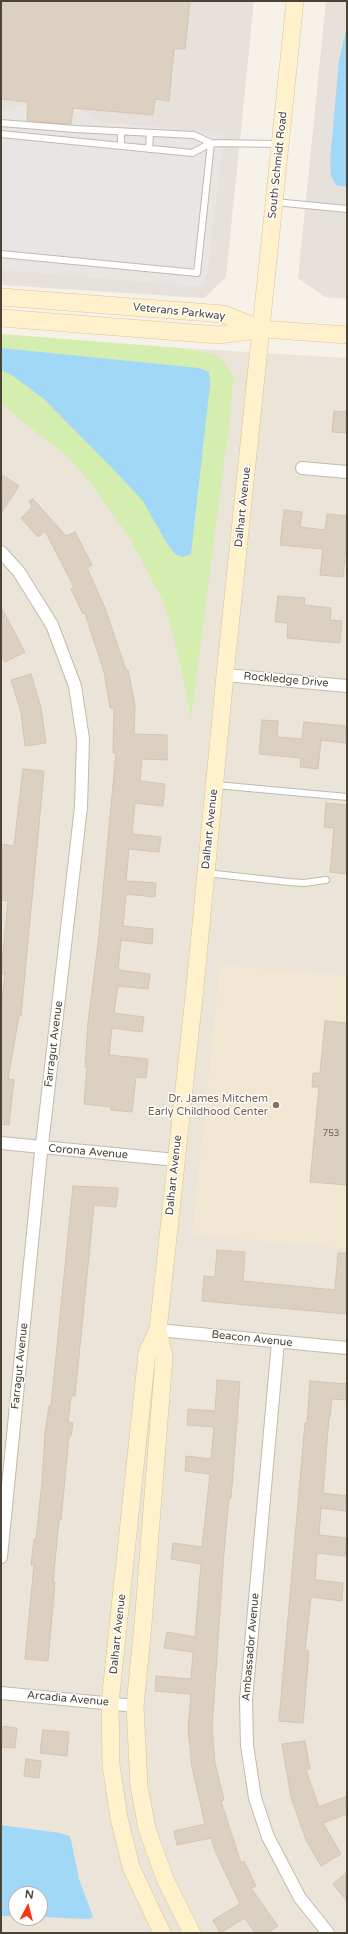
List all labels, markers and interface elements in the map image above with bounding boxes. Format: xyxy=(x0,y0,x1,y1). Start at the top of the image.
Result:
street label: South Schmidt Road xyxy=(266,111,290,219)
street label: Veterans Parkway xyxy=(132,301,226,323)
street label: Dalhart Avenue xyxy=(232,466,254,548)
street label: Rockledge Drive xyxy=(243,670,329,690)
street label: Dalhart Avenue xyxy=(199,788,221,870)
street label: Farragut Avenue xyxy=(42,1000,66,1088)
place label: Dr. James Mitchem Early Childhood Center xyxy=(148,1092,268,1118)
marker: Dr. James Mitchem Early Childhood Center xyxy=(271,1100,281,1110)
house number: 753 xyxy=(323,1129,339,1139)
street label: Dalhart Avenue xyxy=(163,1134,185,1216)
street label: Corona Avenue xyxy=(48,1142,128,1162)
street label: Farragut Avenue xyxy=(9,1322,31,1410)
street label: Beacon Avenue xyxy=(211,1328,293,1350)
street label: Dalhart Avenue xyxy=(107,1593,129,1675)
street label: Ambassador Avenue xyxy=(240,1593,262,1701)
street label: Arcadia Avenue xyxy=(26,1689,110,1709)
north arrow xyxy=(8,1886,48,1926)
text: N xyxy=(24,1888,35,1902)

